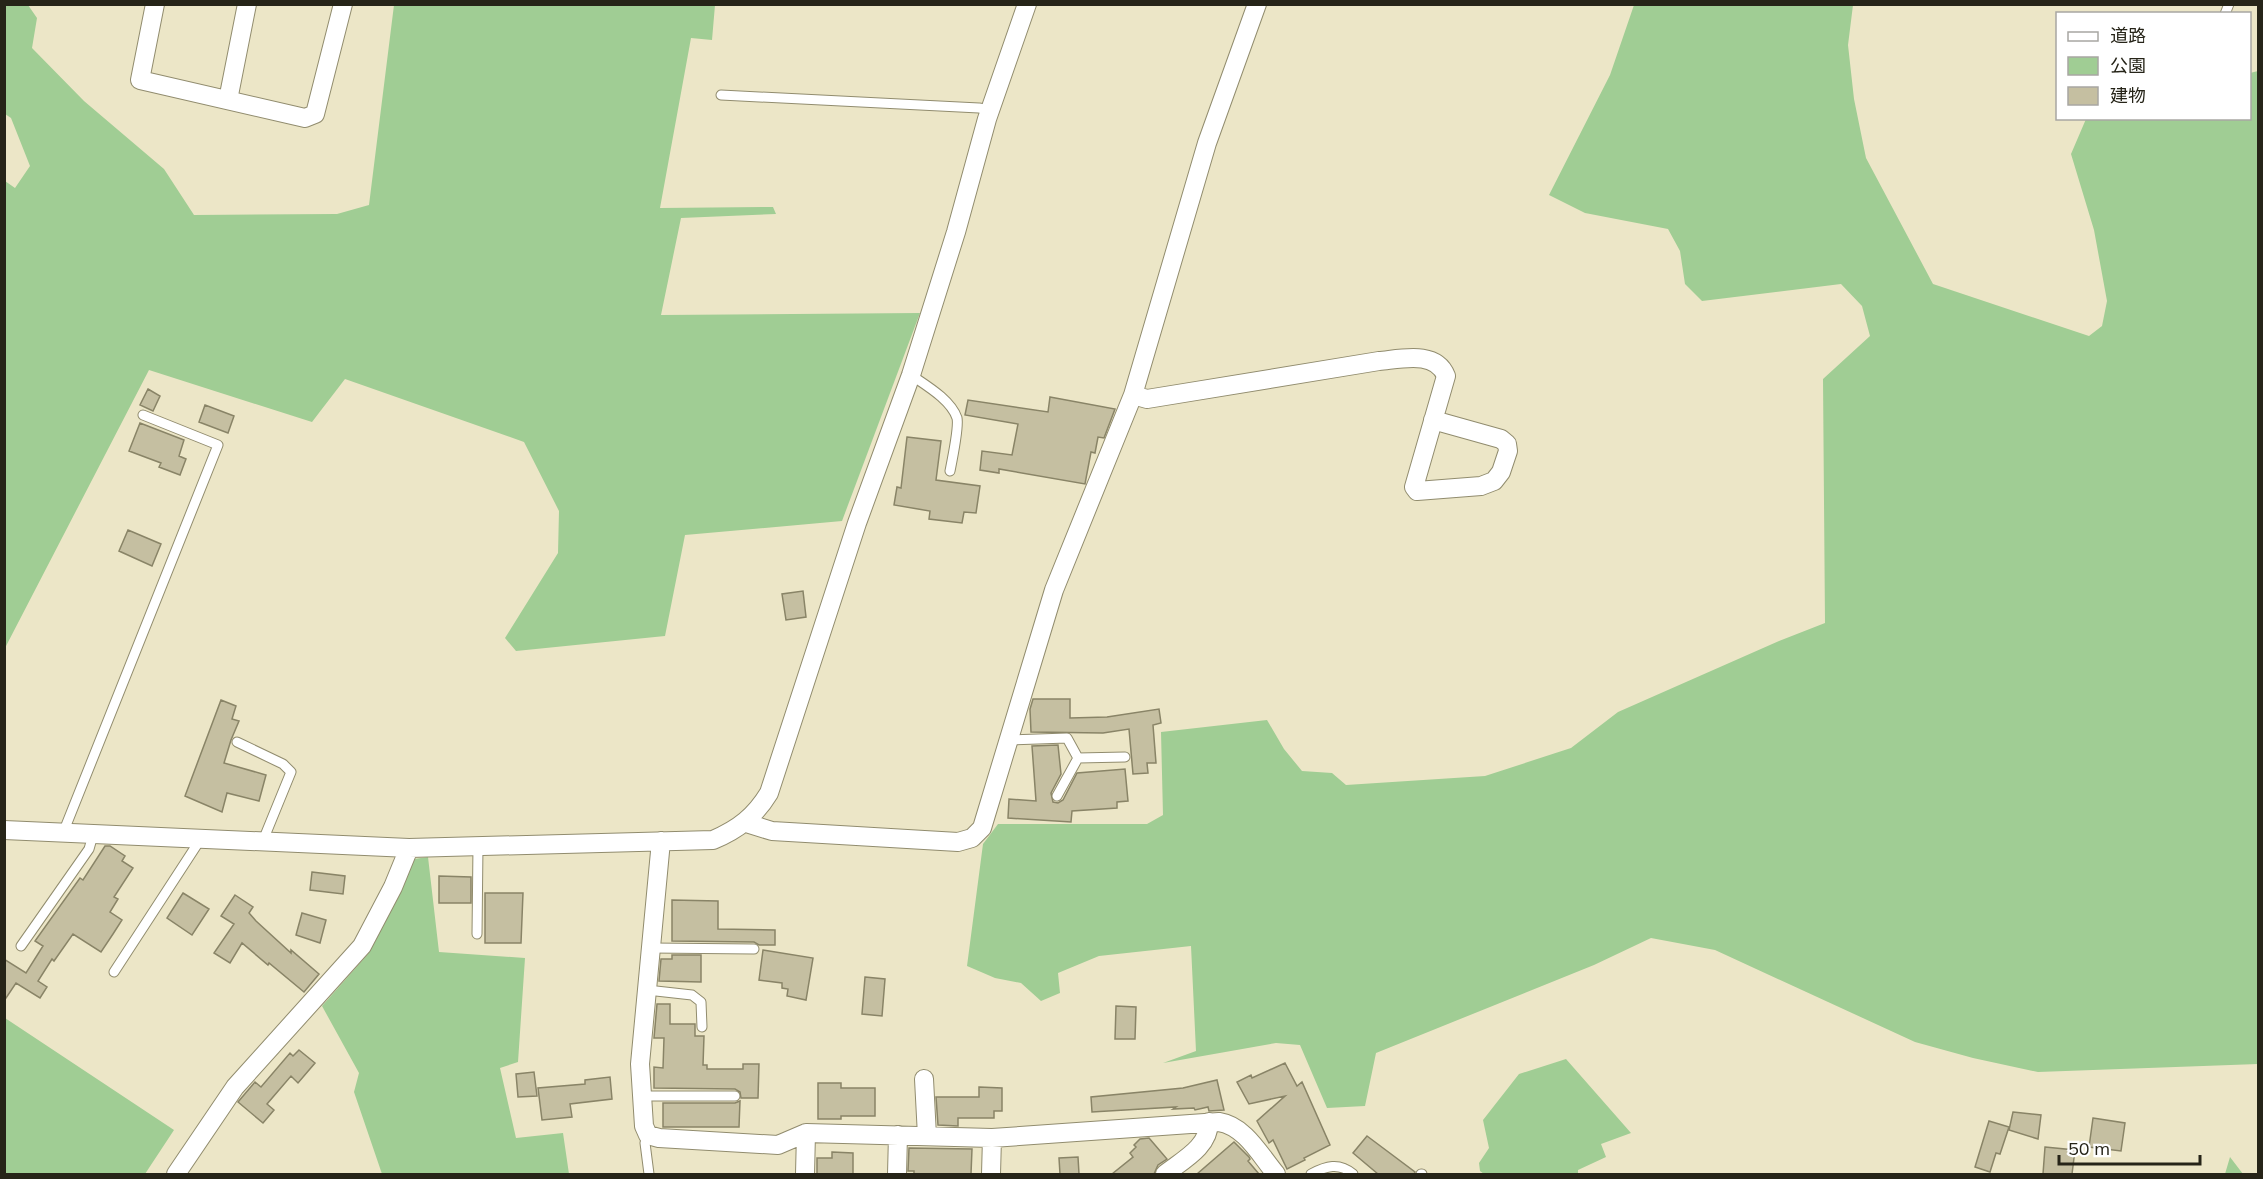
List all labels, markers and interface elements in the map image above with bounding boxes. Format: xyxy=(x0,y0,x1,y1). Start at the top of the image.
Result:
legend xyxy=(2056,12,2251,120)
text: 道路 xyxy=(2110,24,2146,47)
text: 公園 xyxy=(2110,54,2146,77)
text: 建物 xyxy=(2110,84,2146,107)
scale bar xyxy=(2059,1128,2200,1166)
text: 50 m xyxy=(2068,1137,2110,1160)

